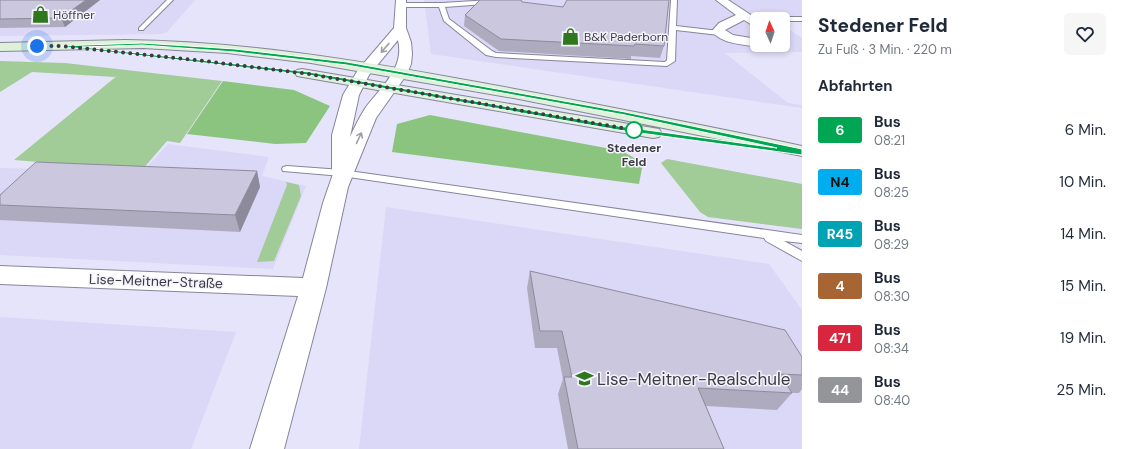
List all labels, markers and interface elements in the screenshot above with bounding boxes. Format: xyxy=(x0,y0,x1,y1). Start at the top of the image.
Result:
shop icon: Höffner xyxy=(30,5,50,25)
place label: Höffner xyxy=(53,7,95,23)
north arrow xyxy=(750,12,790,52)
map controls xyxy=(750,12,790,52)
text: Stedener Feld xyxy=(818,13,948,38)
button: heart xyxy=(1064,13,1106,55)
shop icon: B&K Paderborn xyxy=(561,27,581,47)
place label: B&K Paderborn xyxy=(584,29,668,45)
your location xyxy=(27,36,47,56)
text: Zu Fuß · 3 Min. · 220 m xyxy=(818,41,952,58)
one-way arrow xyxy=(380,43,389,54)
text: Abfahrten xyxy=(818,76,893,96)
text: Bus xyxy=(874,112,901,132)
text: 6 Min. xyxy=(1065,120,1106,140)
marker: Stedener Feld xyxy=(625,121,643,139)
text: 6 xyxy=(836,121,844,139)
one-way arrow xyxy=(356,132,363,144)
text: 08:21 xyxy=(874,132,905,149)
place label: Stedener Feld xyxy=(607,140,661,170)
text: Bus xyxy=(874,164,901,184)
text: 10 Min. xyxy=(1059,172,1106,192)
text: N4 xyxy=(830,173,850,191)
text: 08:25 xyxy=(874,184,909,201)
text: Bus xyxy=(874,216,901,236)
text: 14 Min. xyxy=(1060,224,1106,244)
text: R45 xyxy=(827,225,853,243)
text: 08:29 xyxy=(874,236,909,253)
text: Bus xyxy=(874,268,901,288)
street label: Lise-Meitner-Straße xyxy=(89,270,223,292)
text: 15 Min. xyxy=(1060,276,1106,296)
text: 4 xyxy=(835,277,845,295)
text: 08:30 xyxy=(874,288,910,305)
text: Bus xyxy=(874,320,901,340)
text: 19 Min. xyxy=(1060,328,1106,348)
text: 471 xyxy=(829,329,851,347)
text: 08:34 xyxy=(874,340,909,357)
place label: Lise-Meitner-Realschule xyxy=(597,368,791,390)
school or university icon: Lise-Meitner-Realschule xyxy=(574,369,594,389)
text: Bus xyxy=(874,372,901,392)
text: 25 Min. xyxy=(1056,380,1106,400)
text: 44 xyxy=(831,381,849,399)
text: 08:40 xyxy=(874,392,910,409)

